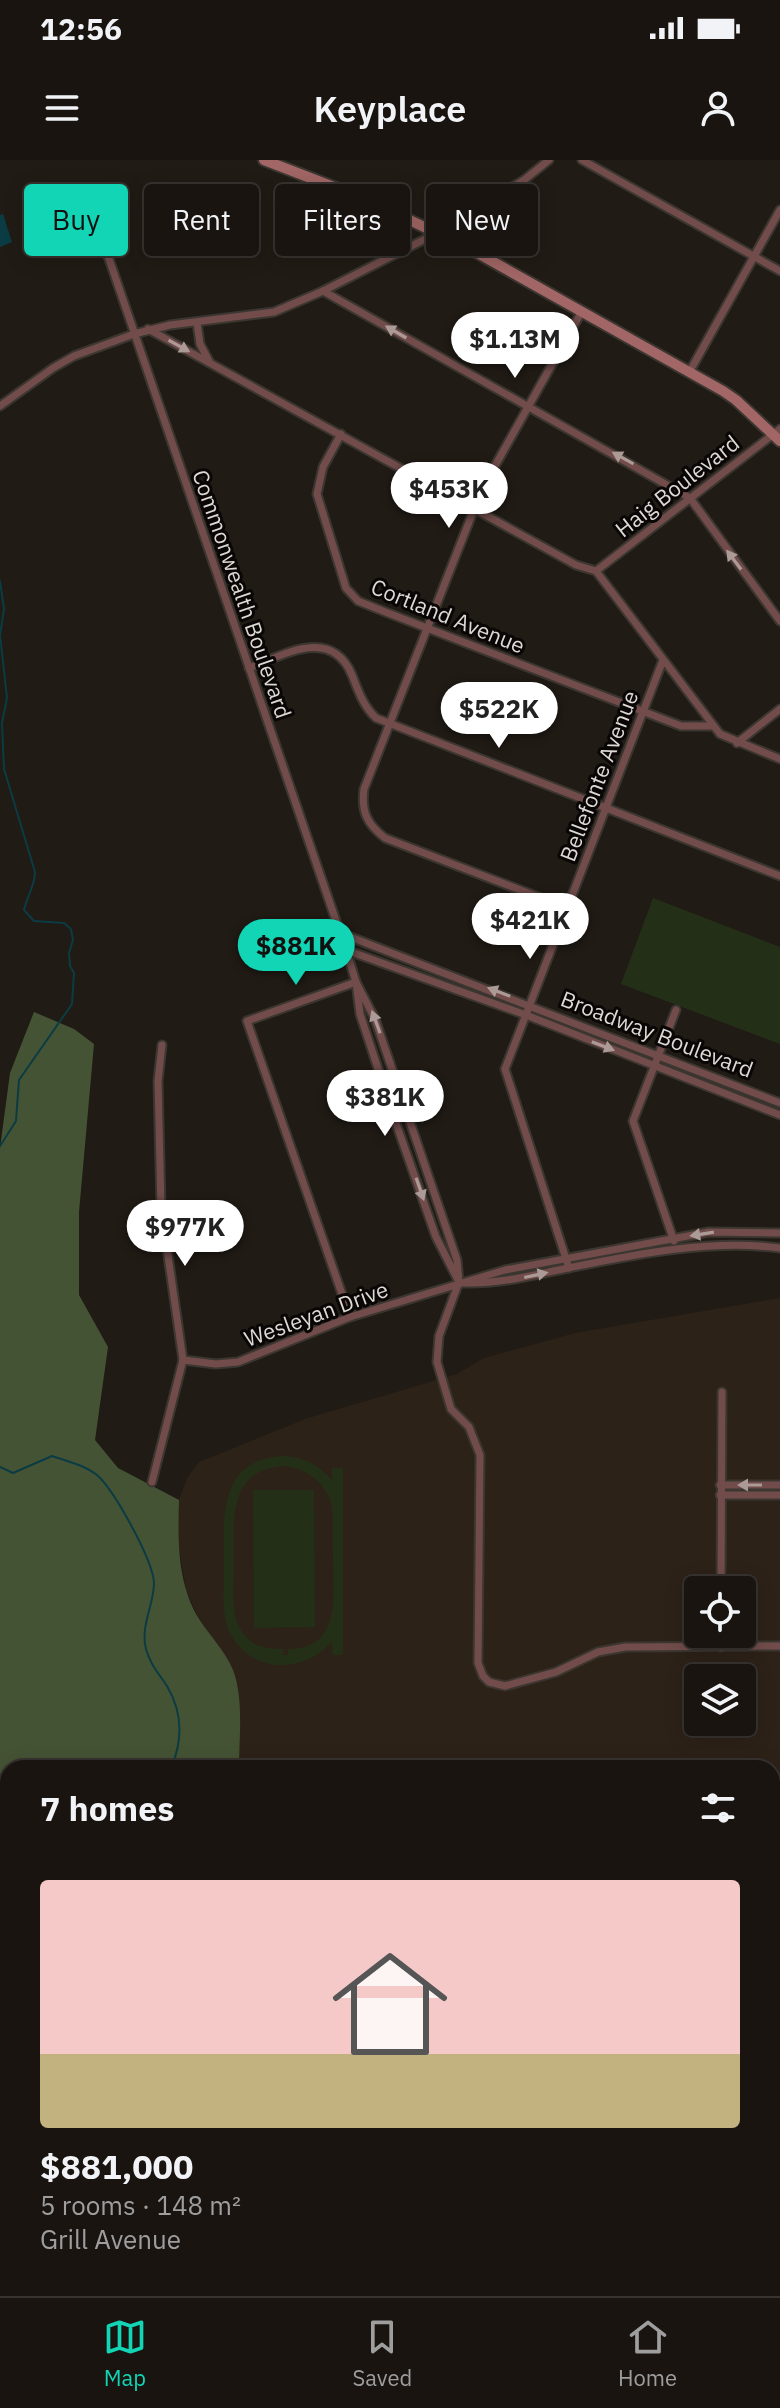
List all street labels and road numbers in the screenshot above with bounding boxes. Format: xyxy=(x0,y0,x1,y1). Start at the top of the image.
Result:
street label: Haig Boulevard xyxy=(609,428,745,543)
street label: Commonwealth Boulevard xyxy=(186,466,299,722)
street label: Cortland Avenue xyxy=(367,571,529,660)
street label: Bellefonte Avenue xyxy=(553,686,644,865)
street label: Broadway Boulevard xyxy=(557,983,758,1084)
street label: Wesleyan Drive xyxy=(240,1274,392,1353)

